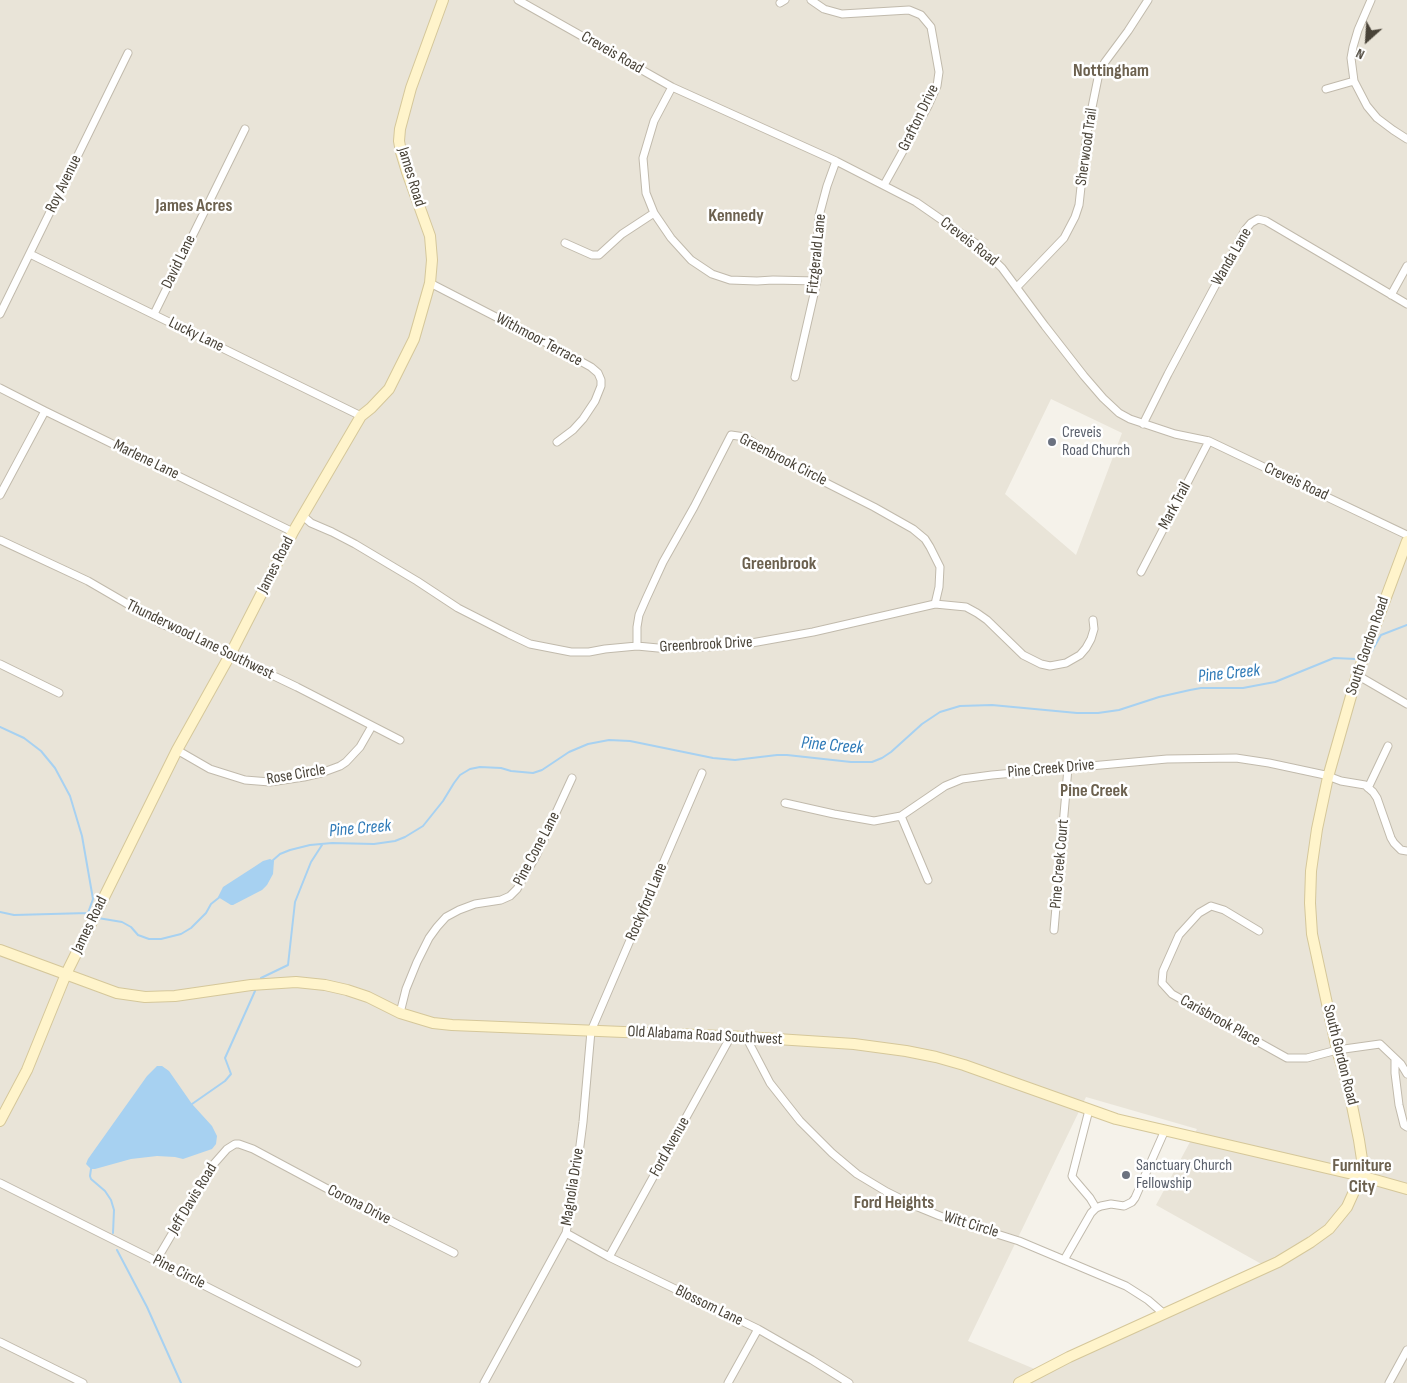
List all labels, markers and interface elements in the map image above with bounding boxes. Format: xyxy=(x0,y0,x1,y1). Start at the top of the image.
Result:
north arrow xyxy=(1342,15,1392,65)
street label: Creveis Road xyxy=(577,27,647,79)
text: N xyxy=(1353,45,1367,63)
district label: Nottingham xyxy=(1073,60,1149,82)
street label: Grafton Drive xyxy=(895,82,943,154)
street label: Sherwood Trail xyxy=(1072,107,1102,187)
street label: James Road xyxy=(393,145,429,209)
street label: Roy Avenue xyxy=(42,152,86,216)
district label: James Acres xyxy=(156,195,232,217)
district label: Kennedy xyxy=(708,205,764,227)
street label: Fitzgerald Lane xyxy=(803,213,831,295)
street label: Creveis Road xyxy=(936,213,1002,271)
street label: Wanda Lane xyxy=(1208,225,1256,289)
street label: David Lane xyxy=(158,232,200,292)
street label: Withmoor Terrace xyxy=(492,309,586,371)
street label: Lucky Lane xyxy=(165,313,227,357)
place label: Creveis Road Church xyxy=(1062,423,1130,461)
street label: Greenbrook Circle xyxy=(736,430,830,490)
street label: Marlene Lane xyxy=(110,436,182,484)
marker: Creveis Road Church xyxy=(1046,436,1058,448)
street label: Creveis Road xyxy=(1261,459,1331,505)
street label: Mark Trail xyxy=(1155,479,1195,533)
street label: James Road xyxy=(254,533,298,597)
district label: Greenbrook xyxy=(742,553,816,575)
street label: South Gordon Road xyxy=(1342,594,1394,698)
street label: Thunderwood Lane Southwest xyxy=(123,596,277,684)
street label: Greenbrook Drive xyxy=(659,633,753,657)
water label: Pine Creek xyxy=(1197,660,1261,688)
water label: Pine Creek xyxy=(800,733,864,759)
street label: Pine Creek Drive xyxy=(1007,756,1095,782)
street label: Rose Circle xyxy=(265,760,327,790)
district label: Pine Creek xyxy=(1060,780,1128,802)
street label: Pine Cone Lane xyxy=(510,809,564,889)
water label: Pine Creek xyxy=(328,816,392,842)
street label: Pine Creek Court xyxy=(1047,818,1073,910)
street label: Rockyford Lane xyxy=(622,860,672,944)
street label: James Road xyxy=(68,893,112,957)
street label: Carisbrook Place xyxy=(1177,991,1263,1051)
street label: South Gordon Road xyxy=(1318,1003,1362,1107)
street label: Old Alabama Road Southwest xyxy=(627,1022,783,1050)
street label: Ford Avenue xyxy=(646,1114,694,1180)
street label: Magnolia Drive xyxy=(557,1147,589,1227)
district label: Furniture City xyxy=(1332,1155,1392,1198)
place label: Sanctuary Church Fellowship xyxy=(1136,1156,1232,1194)
street label: Jeff Davis Road xyxy=(164,1160,222,1238)
marker: Sanctuary Church Fellowship xyxy=(1120,1169,1132,1181)
street label: Corona Drive xyxy=(324,1181,394,1229)
district label: Ford Heights xyxy=(854,1192,934,1214)
street label: Witt Circle xyxy=(941,1208,1001,1242)
street label: Pine Circle xyxy=(150,1251,208,1293)
street label: Blossom Lane xyxy=(672,1281,746,1331)

